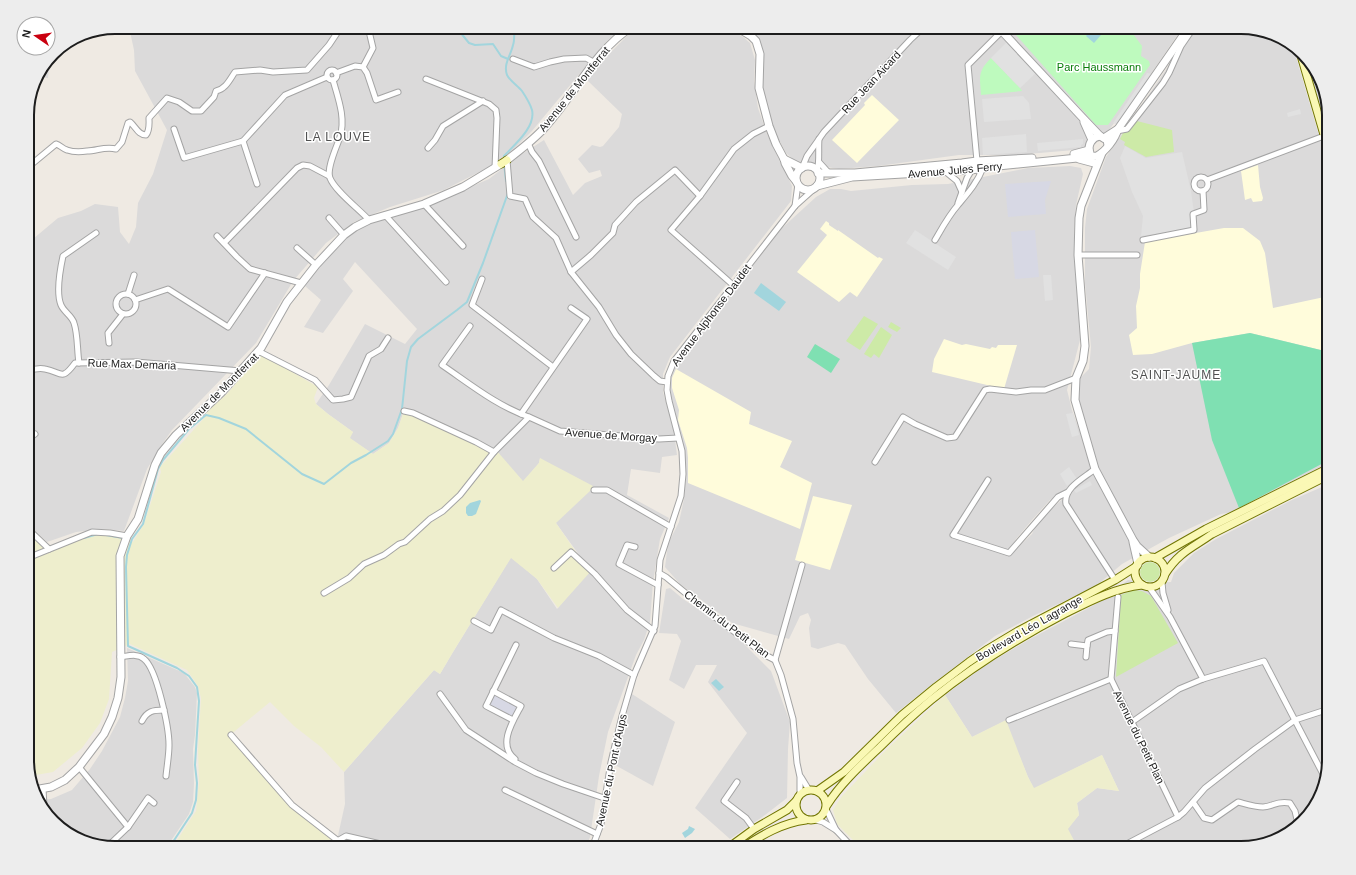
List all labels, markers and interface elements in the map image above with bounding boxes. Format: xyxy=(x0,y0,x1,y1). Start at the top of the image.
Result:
north arrow xyxy=(16,16,56,56)
text: N xyxy=(20,28,33,39)
street label: Avenue de Montferrat xyxy=(536,44,612,134)
street label: Rue Jean Aicard xyxy=(839,48,903,116)
park label: Parc Haussmann xyxy=(1057,61,1141,73)
district label: LA LOUVE xyxy=(305,130,371,144)
street label: Avenue Jules Ferry xyxy=(907,160,1003,180)
street label: Avenue Alphonse Daudet xyxy=(669,262,753,368)
street label: Avenue de Montferrat xyxy=(177,350,261,434)
street label: Rue Max Demaria xyxy=(87,356,177,372)
district label: SAINT-JAUME xyxy=(1131,368,1221,382)
street label: Avenue de Morgay xyxy=(565,426,658,444)
street label: Chemin du Petit Plan xyxy=(682,588,772,660)
street label: Boulevard Léo Lagrange xyxy=(974,593,1084,663)
street label: Avenue du Petit Plan xyxy=(1111,688,1167,786)
street label: Avenue du Pont d'Aups xyxy=(593,712,629,827)

